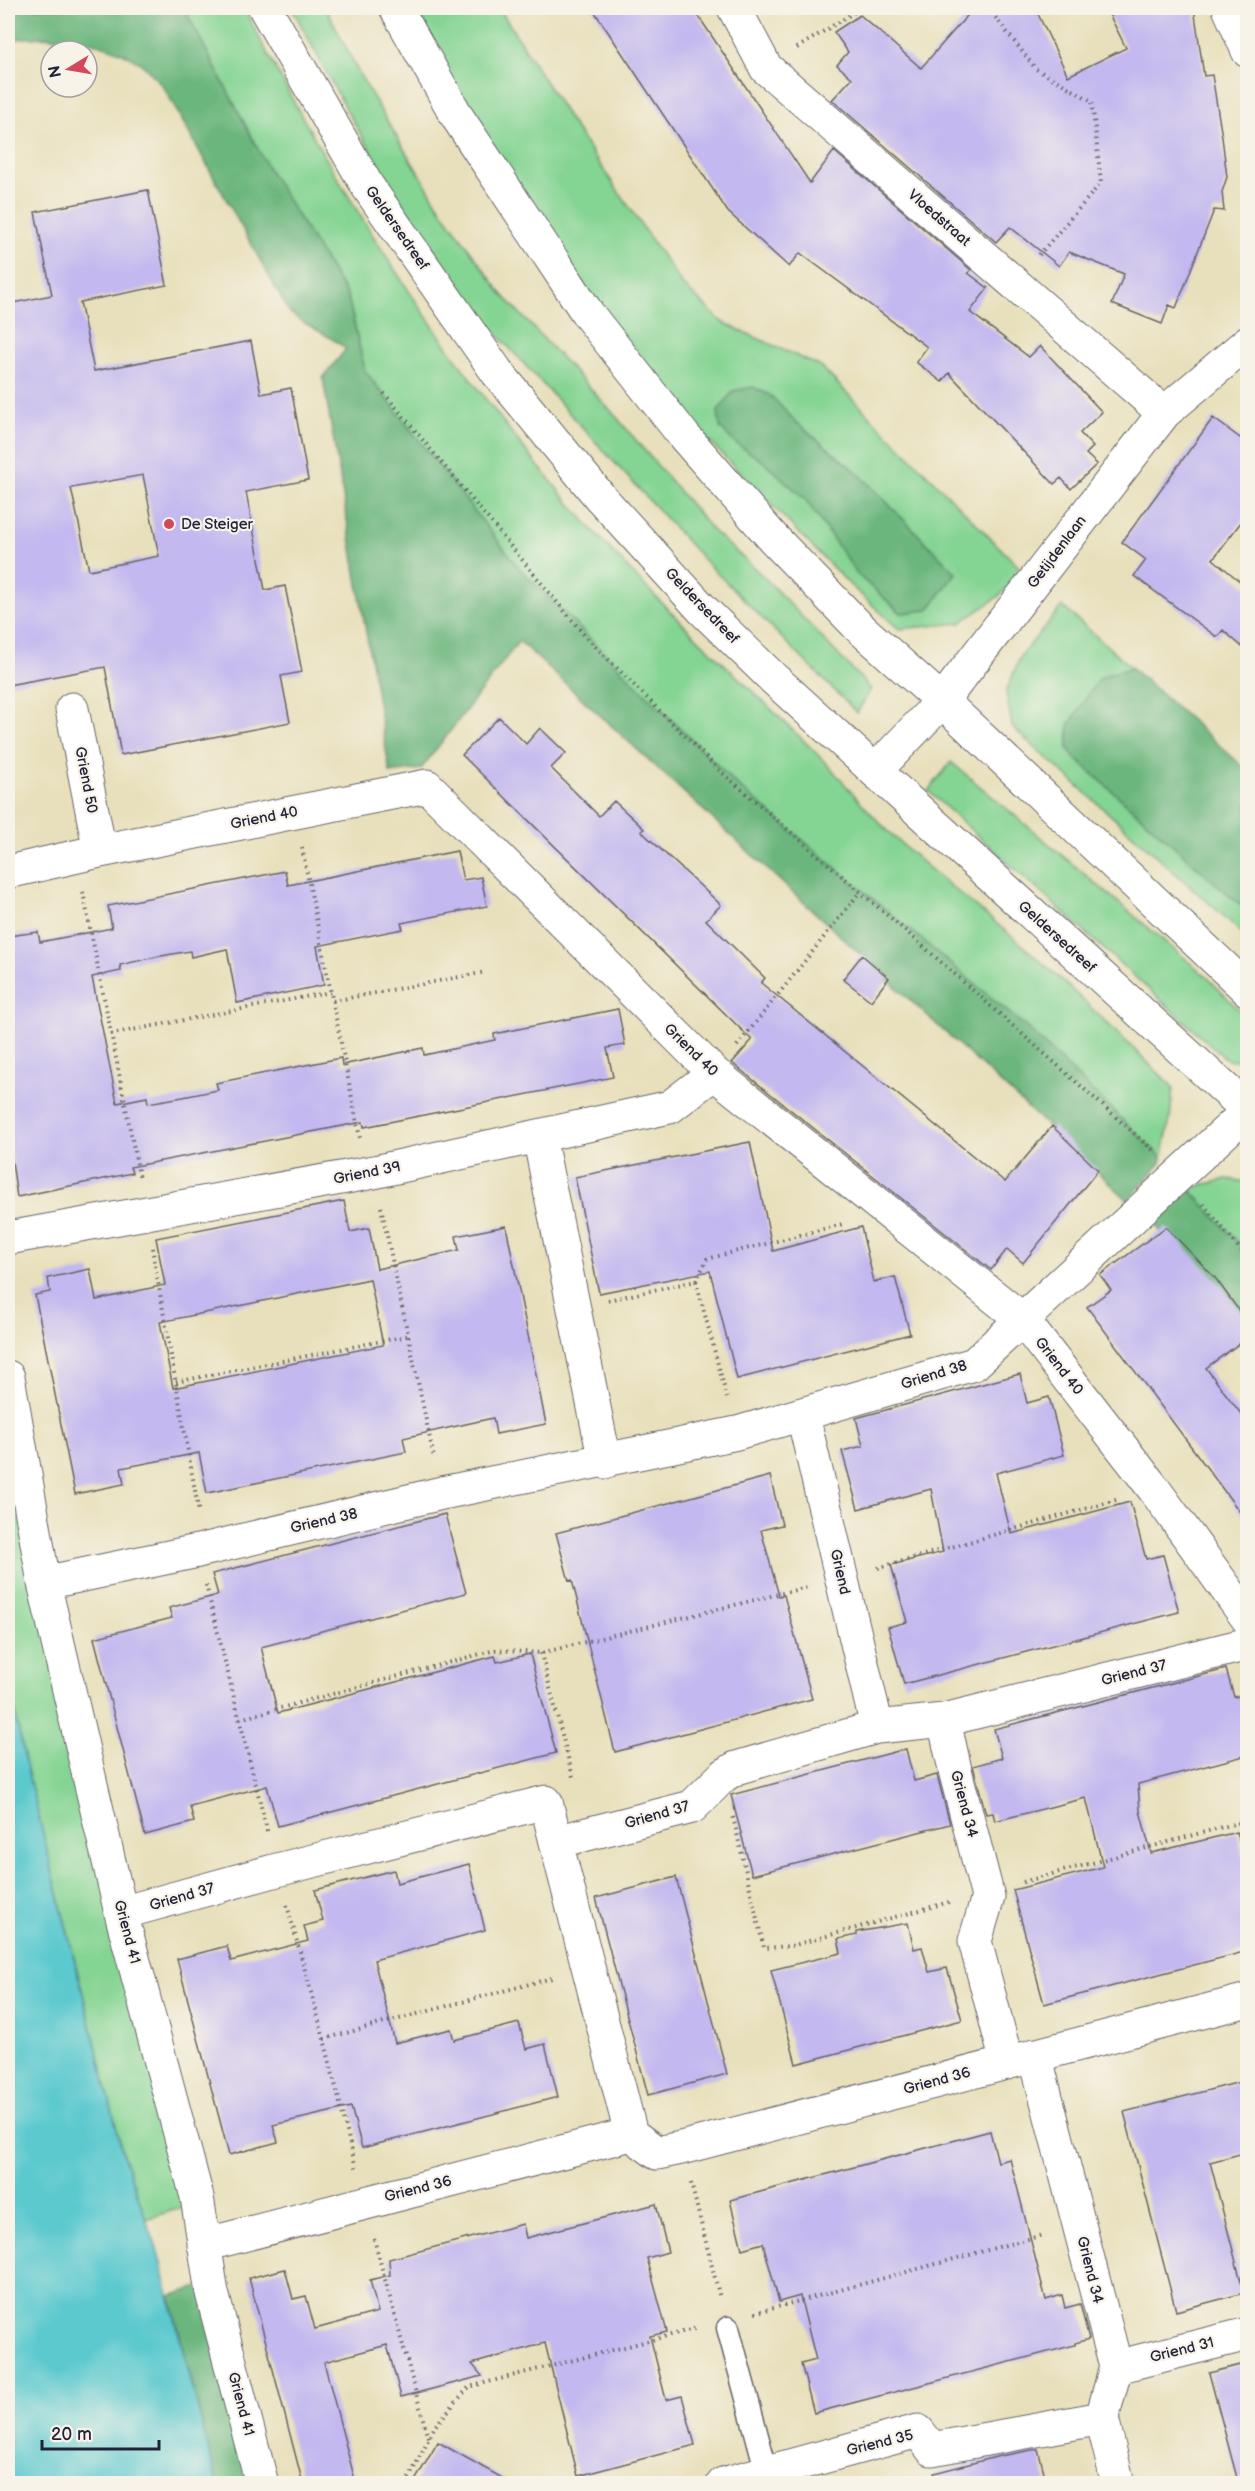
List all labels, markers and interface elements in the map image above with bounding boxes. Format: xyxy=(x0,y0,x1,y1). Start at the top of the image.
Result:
north arrow xyxy=(39,39,99,99)
text: N xyxy=(45,64,66,79)
street label: Geldersedreef xyxy=(361,182,433,274)
street label: Vloedstraat xyxy=(904,185,975,251)
street label: Getijdenlaan xyxy=(1023,512,1091,592)
place label: De Steiger xyxy=(181,515,254,534)
marker: De Steiger xyxy=(162,517,176,531)
street label: Geldersedreef xyxy=(661,564,743,648)
street label: Griend 50 xyxy=(70,745,102,815)
street label: Griend 40 xyxy=(229,802,299,834)
street label: Geldersedreef xyxy=(1014,897,1100,977)
street label: Griend 40 xyxy=(660,1019,722,1081)
street label: Griend 39 xyxy=(332,1157,402,1189)
street label: Griend 40 xyxy=(1031,1333,1088,1399)
street label: Griend 38 xyxy=(899,1356,970,1394)
street label: Griend 38 xyxy=(289,1504,360,1538)
street label: Griend xyxy=(826,1547,854,1597)
street label: Griend 37 xyxy=(1099,1656,1169,1690)
street label: Griend 34 xyxy=(946,1768,982,1840)
street label: Griend 37 xyxy=(622,1796,692,1833)
street label: Griend 37 xyxy=(147,1878,217,1915)
street label: Griend 41 xyxy=(109,1898,145,1966)
street label: Griend 36 xyxy=(901,2063,973,2099)
street label: Griend 36 xyxy=(382,2171,454,2207)
street label: Griend 34 xyxy=(1072,2234,1108,2306)
street label: Griend 31 xyxy=(1148,2333,1216,2367)
street label: Griend 41 xyxy=(223,2370,259,2438)
scale bar xyxy=(42,2413,159,2451)
text: 20 m xyxy=(51,2424,92,2445)
street label: Griend 35 xyxy=(845,2426,915,2460)

